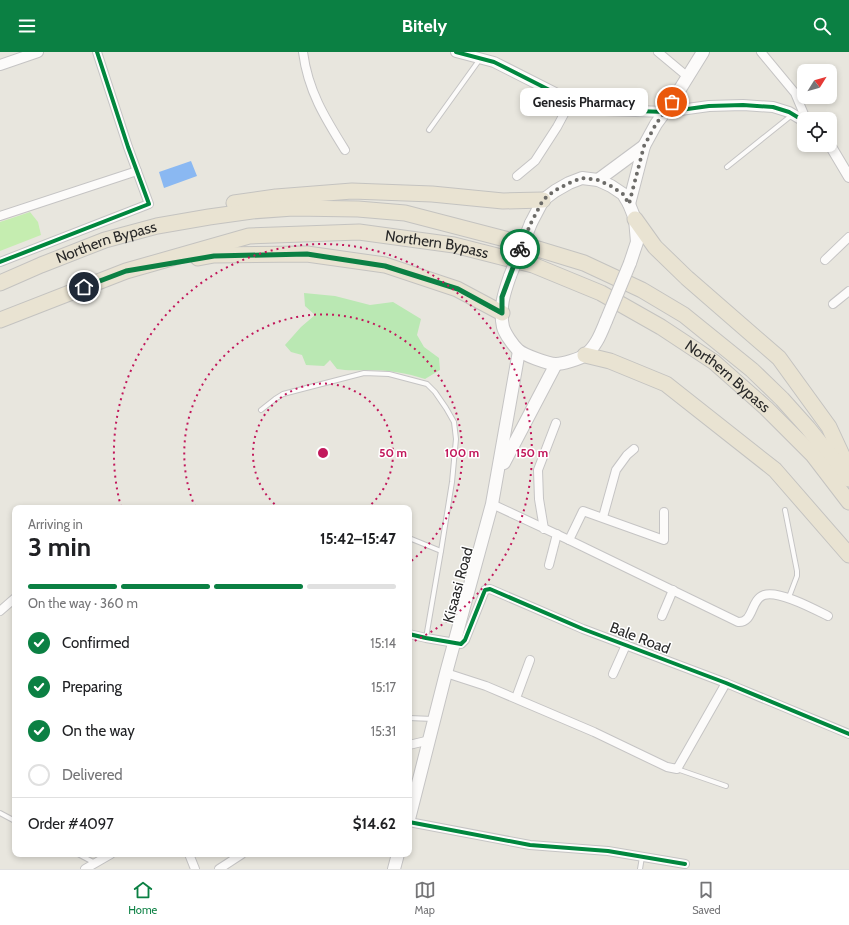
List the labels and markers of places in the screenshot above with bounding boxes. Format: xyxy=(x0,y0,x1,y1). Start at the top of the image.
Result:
pin xyxy=(655,85,689,119)
callout: Genesis Pharmacy xyxy=(520,88,648,116)
pin xyxy=(67,270,101,304)
centre of rings xyxy=(316,446,330,460)

